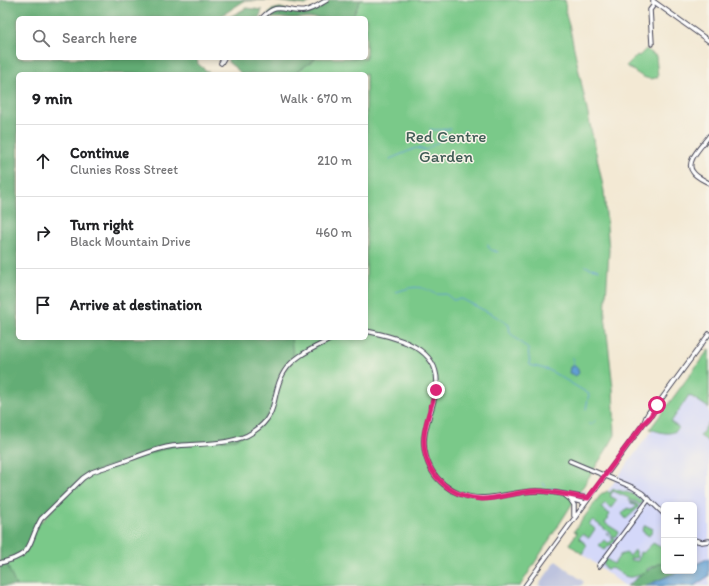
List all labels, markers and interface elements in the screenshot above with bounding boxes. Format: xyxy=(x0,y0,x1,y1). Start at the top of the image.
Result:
search box xyxy=(16,16,368,60)
icon: search xyxy=(30,27,52,49)
text: Search here xyxy=(62,29,137,47)
text: 9 min xyxy=(32,88,72,108)
text: Walk · 670 m xyxy=(280,91,352,106)
park label: Red Centre Garden xyxy=(406,126,486,166)
text: Continue xyxy=(70,144,129,162)
icon: ahead xyxy=(32,150,54,172)
text: 210 m xyxy=(317,153,352,168)
text: Clunies Ross Street xyxy=(70,162,178,177)
text: Turn right xyxy=(70,216,134,234)
icon: right xyxy=(32,222,54,244)
text: 460 m xyxy=(315,225,352,240)
text: Black Mountain Drive xyxy=(70,234,191,249)
icon: arrive xyxy=(32,294,54,316)
text: Arrive at destination xyxy=(70,296,202,314)
route end xyxy=(427,381,445,399)
route start xyxy=(648,396,666,414)
map controls xyxy=(661,502,697,574)
button: + xyxy=(661,502,697,538)
button: − xyxy=(661,538,697,574)

